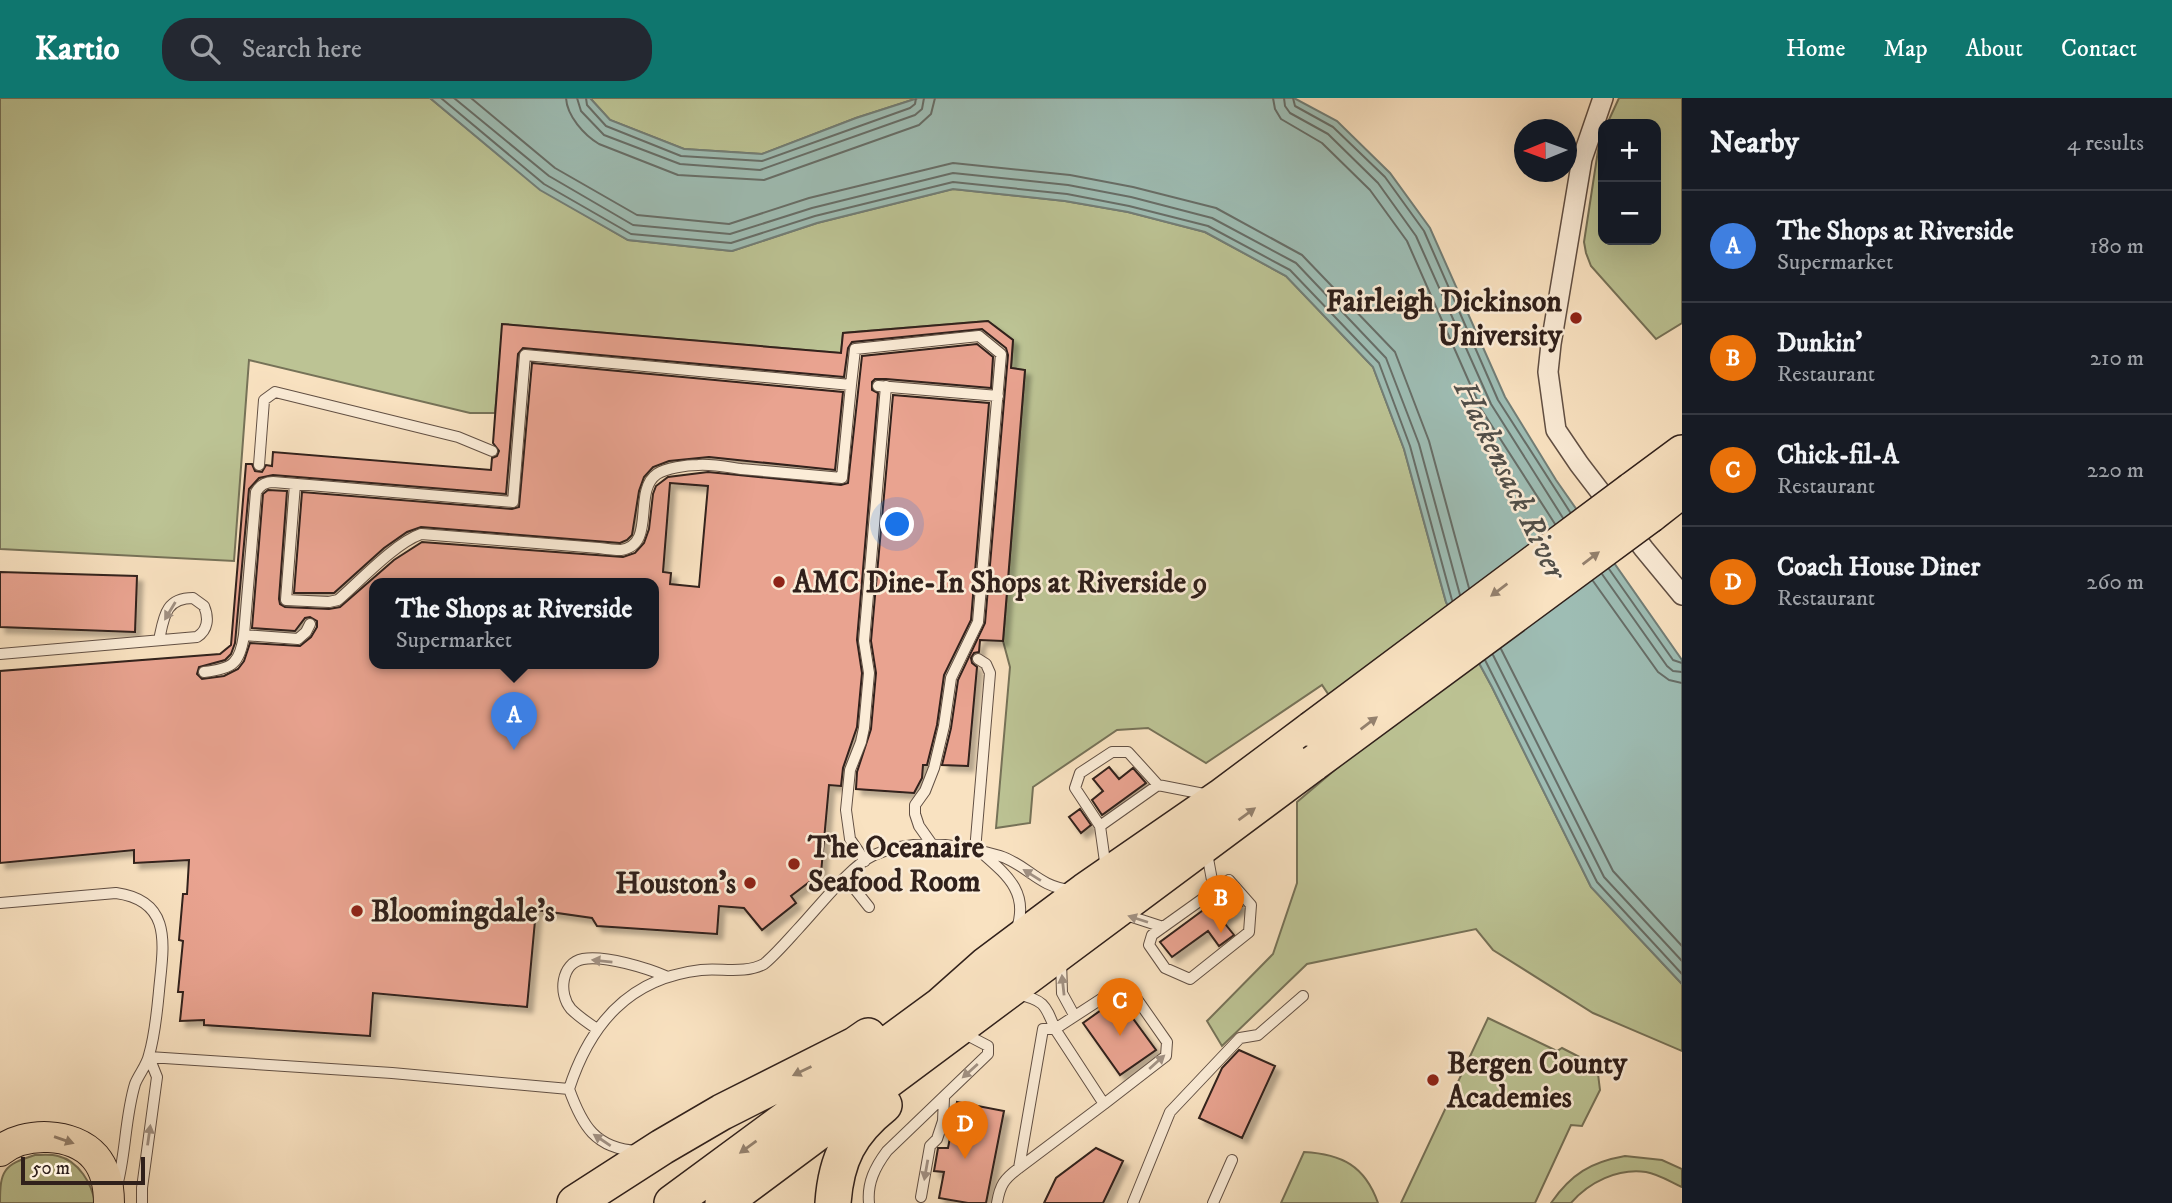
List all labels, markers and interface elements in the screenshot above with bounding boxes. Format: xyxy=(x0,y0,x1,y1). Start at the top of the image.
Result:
search box xyxy=(162,18,652,81)
text: Kartio xyxy=(35,29,120,70)
icon: search xyxy=(186,30,224,68)
text: Search here xyxy=(242,33,362,66)
text: Home xyxy=(1786,34,1845,64)
text: Map xyxy=(1883,34,1928,64)
text: About xyxy=(1966,34,2023,64)
text: Contact xyxy=(2061,34,2137,64)
north arrow xyxy=(1514,119,1577,182)
map controls xyxy=(1598,119,1661,245)
button: + xyxy=(1598,119,1661,182)
text: Nearby xyxy=(1710,125,1799,162)
text: 4 results xyxy=(2067,129,2144,158)
button: − xyxy=(1598,182,1661,245)
text: The Shops at Riverside xyxy=(1777,215,2014,248)
text: A xyxy=(1726,232,1740,261)
text: 180 m xyxy=(2089,232,2144,261)
text: Supermarket xyxy=(1777,248,1893,277)
place label: Fairleigh Dickinson University xyxy=(1326,284,1563,355)
marker: Fairleigh Dickinson University xyxy=(1568,310,1584,326)
text: Dunkin' xyxy=(1777,327,1862,360)
text: B xyxy=(1726,344,1740,373)
text: 210 m xyxy=(2090,344,2144,373)
text: Restaurant xyxy=(1777,360,1875,389)
water label: Hackensack River xyxy=(1443,373,1576,588)
text: Chick-fil-A xyxy=(1777,439,1899,472)
text: C xyxy=(1725,456,1741,485)
text: 220 m xyxy=(2087,456,2144,485)
text: Restaurant xyxy=(1777,472,1875,501)
your location xyxy=(880,507,914,541)
one-way arrow xyxy=(1582,551,1600,565)
text: Coach House Diner xyxy=(1777,551,1980,584)
place label: AMC Dine-In Shops at Riverside 9 xyxy=(792,565,1208,602)
text: D xyxy=(1724,568,1742,597)
text: 260 m xyxy=(2086,568,2144,597)
marker: AMC Dine-In Shops at Riverside 9 xyxy=(771,574,787,590)
popup xyxy=(369,578,659,669)
one-way arrow xyxy=(1490,582,1508,596)
text: Restaurant xyxy=(1777,584,1875,613)
text: The Shops at Riverside xyxy=(396,593,632,626)
one-way arrow xyxy=(164,601,176,620)
text: Supermarket xyxy=(396,626,512,655)
pin: A xyxy=(491,692,537,750)
one-way arrow xyxy=(1360,716,1378,730)
one-way arrow xyxy=(1238,807,1256,821)
place label: The Oceanaire Seafood Room xyxy=(807,830,985,901)
marker: The Oceanaire Seafood Room xyxy=(786,856,802,872)
place label: Houston's xyxy=(615,866,736,903)
one-way arrow xyxy=(1023,869,1042,881)
marker: Houston's xyxy=(742,875,758,891)
pin: B xyxy=(1198,875,1244,933)
place label: Bloomingdale's xyxy=(371,894,555,931)
marker: Bloomingdale's xyxy=(349,903,365,919)
one-way arrow xyxy=(1128,913,1149,924)
one-way arrow xyxy=(591,955,613,966)
one-way arrow xyxy=(1057,974,1068,996)
pin: C xyxy=(1097,978,1143,1036)
place label: Bergen County Academies xyxy=(1446,1046,1628,1117)
one-way arrow xyxy=(1148,1054,1166,1070)
one-way arrow xyxy=(962,1063,979,1079)
one-way arrow xyxy=(792,1065,812,1077)
marker: Bergen County Academies xyxy=(1425,1072,1441,1088)
pin: D xyxy=(942,1101,988,1159)
one-way arrow xyxy=(144,1124,155,1146)
one-way arrow xyxy=(593,1133,611,1147)
one-way arrow xyxy=(54,1135,75,1146)
one-way arrow xyxy=(739,1140,757,1154)
scale bar xyxy=(21,1154,145,1186)
text: 50 m xyxy=(32,1157,70,1180)
one-way arrow xyxy=(920,1159,931,1181)

